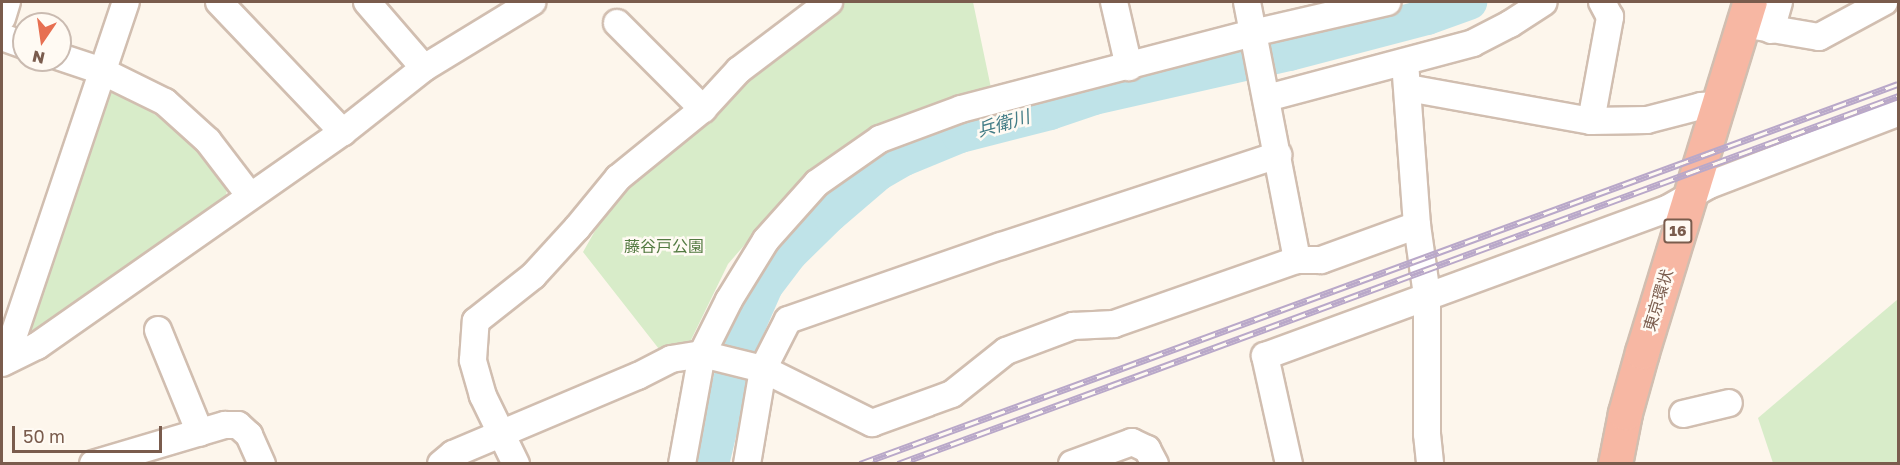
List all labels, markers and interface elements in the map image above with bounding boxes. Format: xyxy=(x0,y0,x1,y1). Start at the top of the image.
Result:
north arrow xyxy=(12,12,72,72)
text: N xyxy=(30,46,47,69)
water label: 兵衛川 xyxy=(974,105,1032,141)
road number: 16 xyxy=(1663,219,1693,243)
park label: 藤谷戸公園 xyxy=(624,236,704,256)
street label: 東京環状 xyxy=(1639,267,1677,333)
scale bar xyxy=(15,414,165,452)
text: 50 m xyxy=(23,425,65,447)

